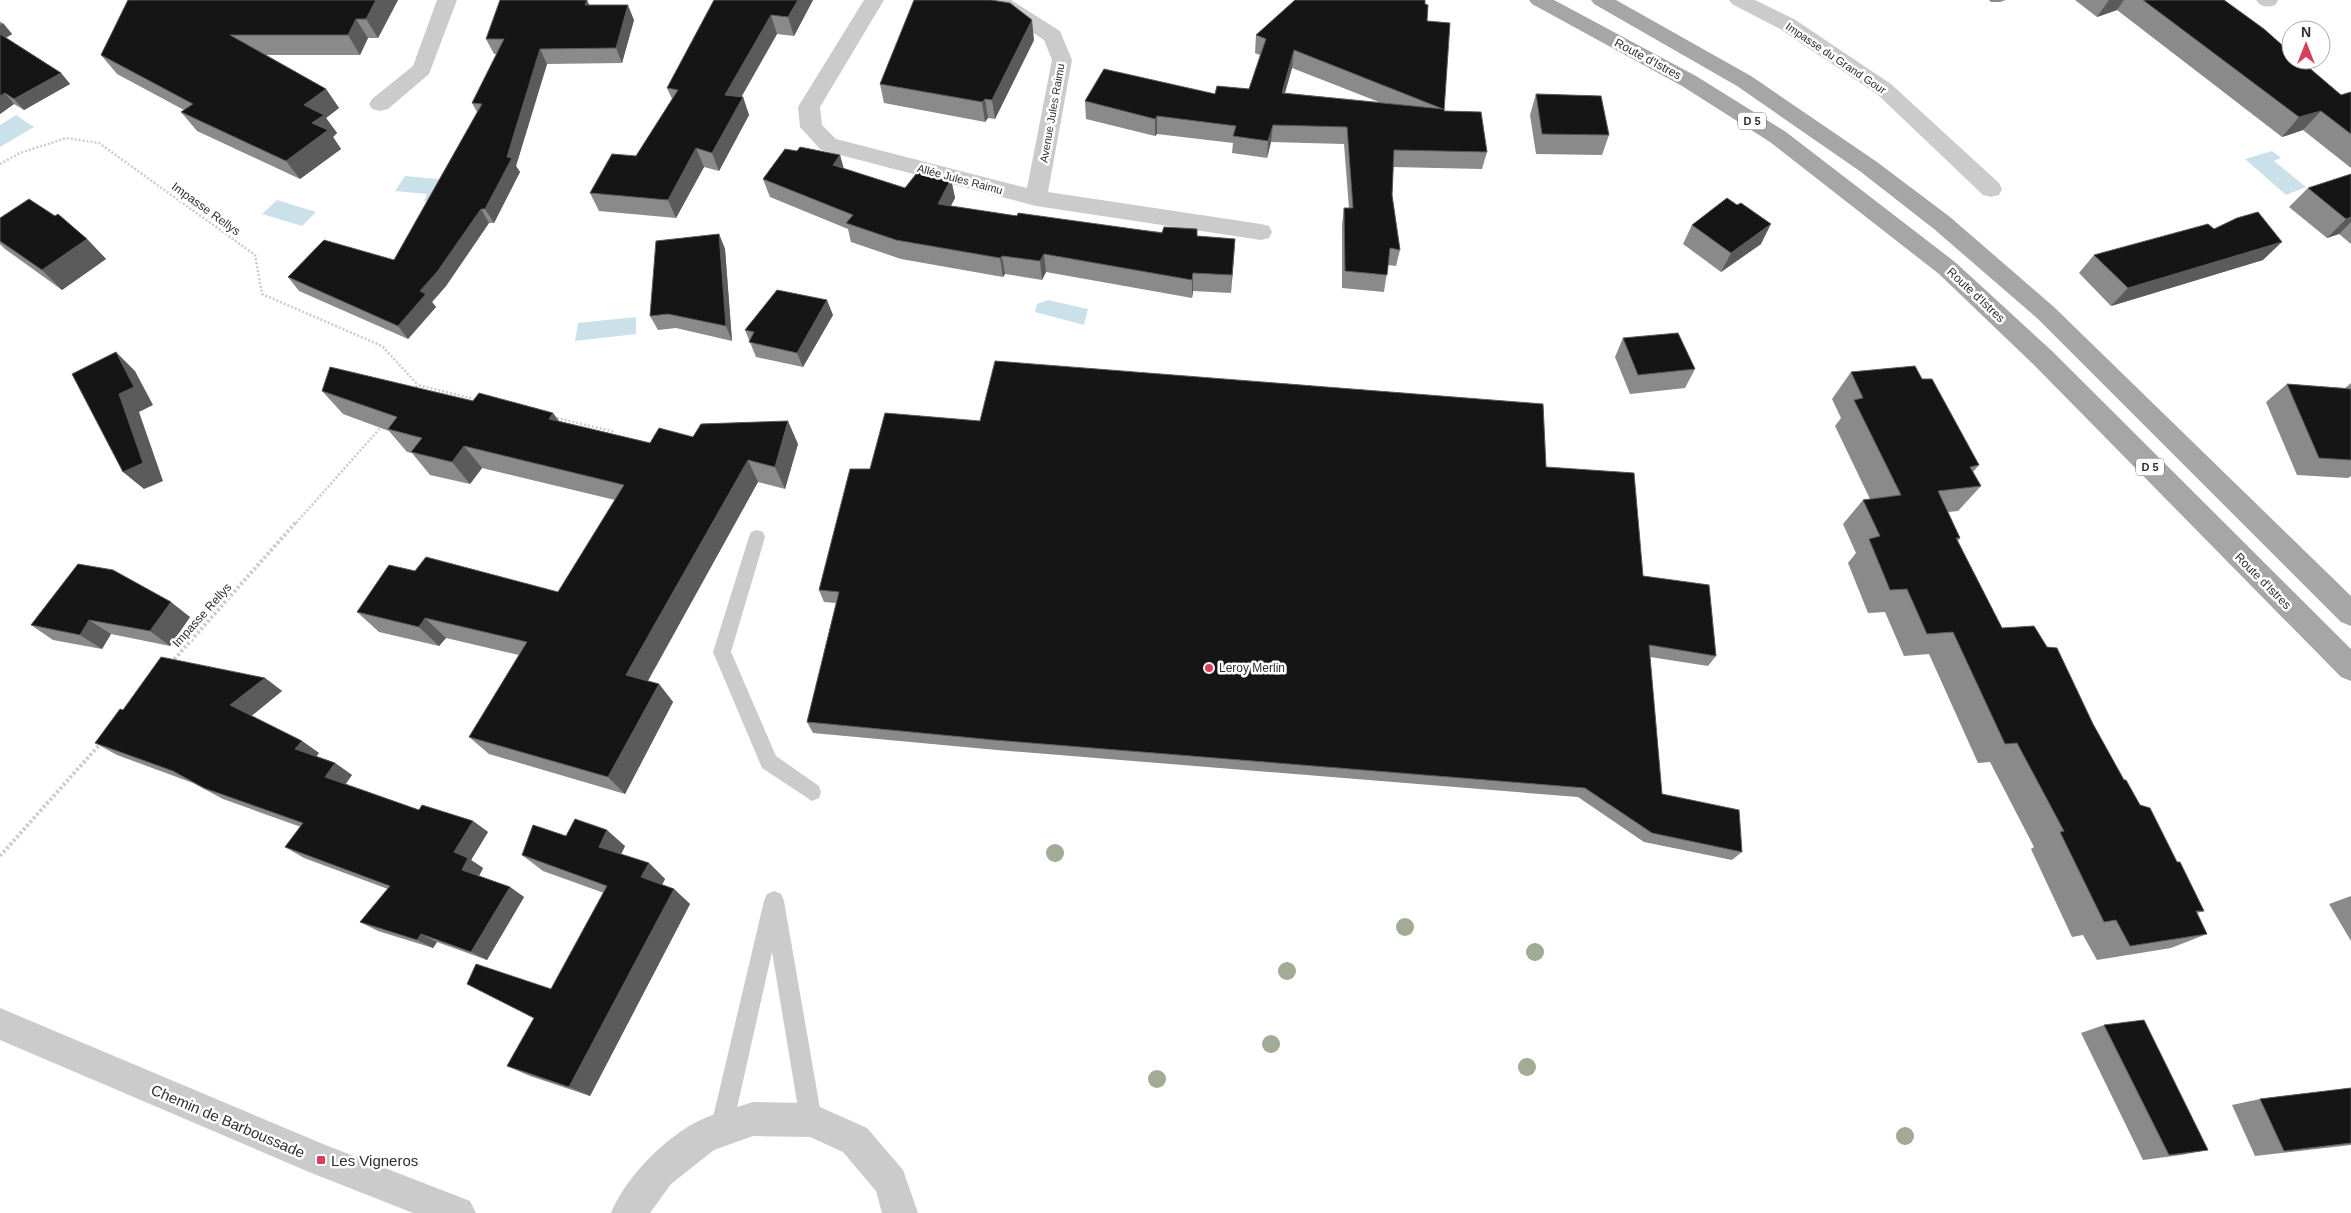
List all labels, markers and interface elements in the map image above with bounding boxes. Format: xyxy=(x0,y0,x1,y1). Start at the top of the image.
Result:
street label: Impasse du Grand Gour xyxy=(1784,20,1889,96)
north arrow xyxy=(2281,20,2331,70)
text: N xyxy=(2301,24,2311,40)
street label: Route d'Istres xyxy=(1612,36,1684,82)
street label: Avenue Jules Raimu xyxy=(1037,62,1067,164)
road number: D 5 xyxy=(1738,112,1766,130)
street label: Allée Jules Raimu xyxy=(916,162,1004,196)
street label: Impasse Rellys xyxy=(169,179,243,239)
street label: Route d'Istres xyxy=(1944,265,2008,325)
road number: D 5 xyxy=(2136,458,2164,476)
street label: Route d'Istres xyxy=(2232,550,2294,612)
street label: Impasse Rellys xyxy=(170,580,234,650)
place label: Leroy Merlin xyxy=(1219,661,1285,675)
marker: Leroy Merlin xyxy=(1203,662,1215,674)
street label: Chemin de Barboussade xyxy=(149,1081,307,1161)
place label: Les Vigneros xyxy=(331,1152,418,1169)
marker: Les Vigneros xyxy=(315,1154,327,1166)

